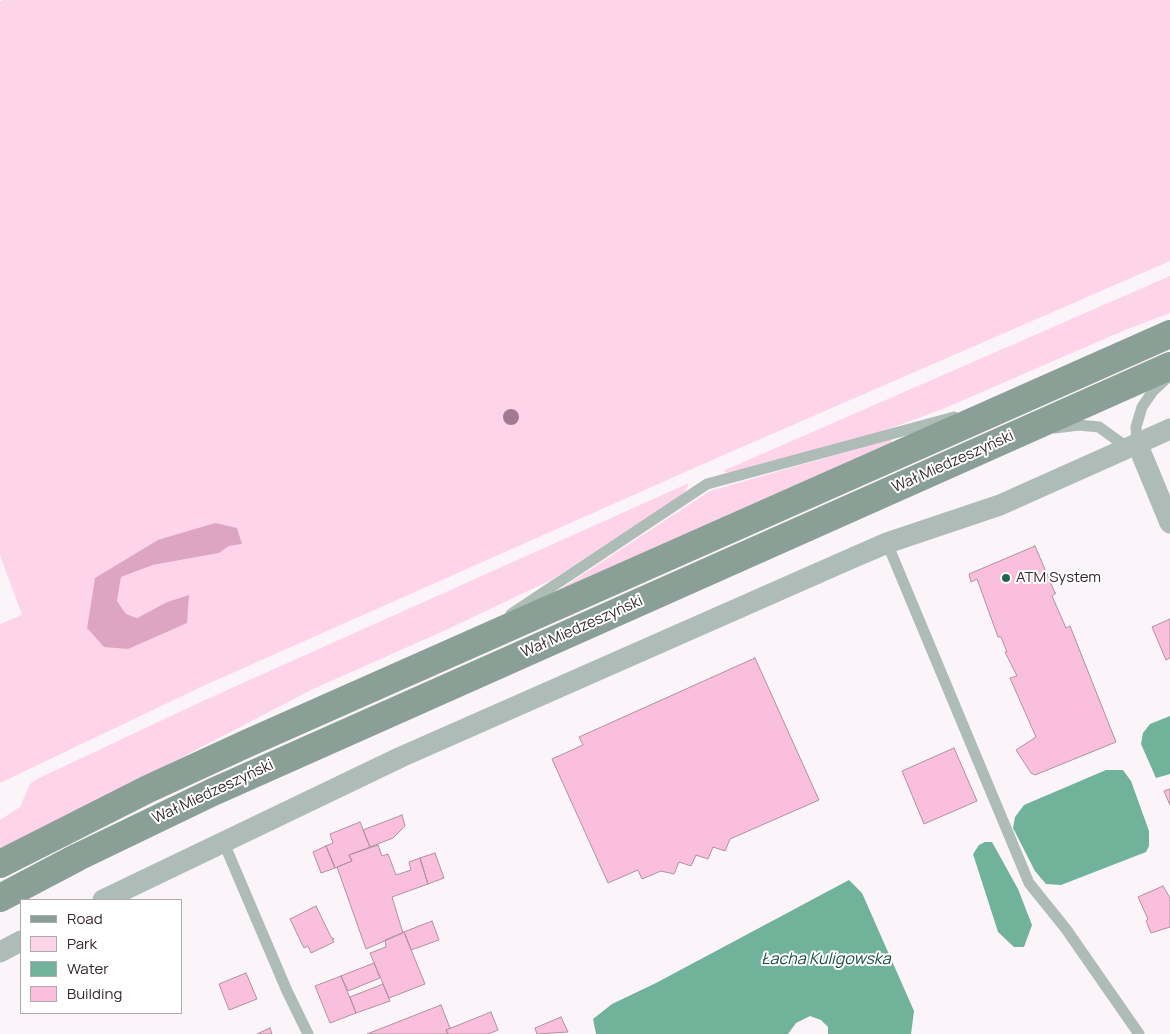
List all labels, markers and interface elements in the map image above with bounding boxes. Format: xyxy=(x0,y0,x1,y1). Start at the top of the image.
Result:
street label: Wał Miedzeszyński xyxy=(889,427,1017,497)
place label: ATM System xyxy=(1016,569,1101,587)
marker: ATM System xyxy=(1000,572,1012,584)
street label: Wał Miedzeszyński xyxy=(518,592,646,662)
street label: Wał Miedzeszyński xyxy=(150,756,276,828)
legend xyxy=(20,899,182,1014)
text: Road xyxy=(67,908,103,929)
text: Park xyxy=(67,933,97,954)
water label: Łacha Kuligowska xyxy=(761,950,891,970)
text: Water xyxy=(67,958,109,979)
text: Building xyxy=(67,983,122,1004)

